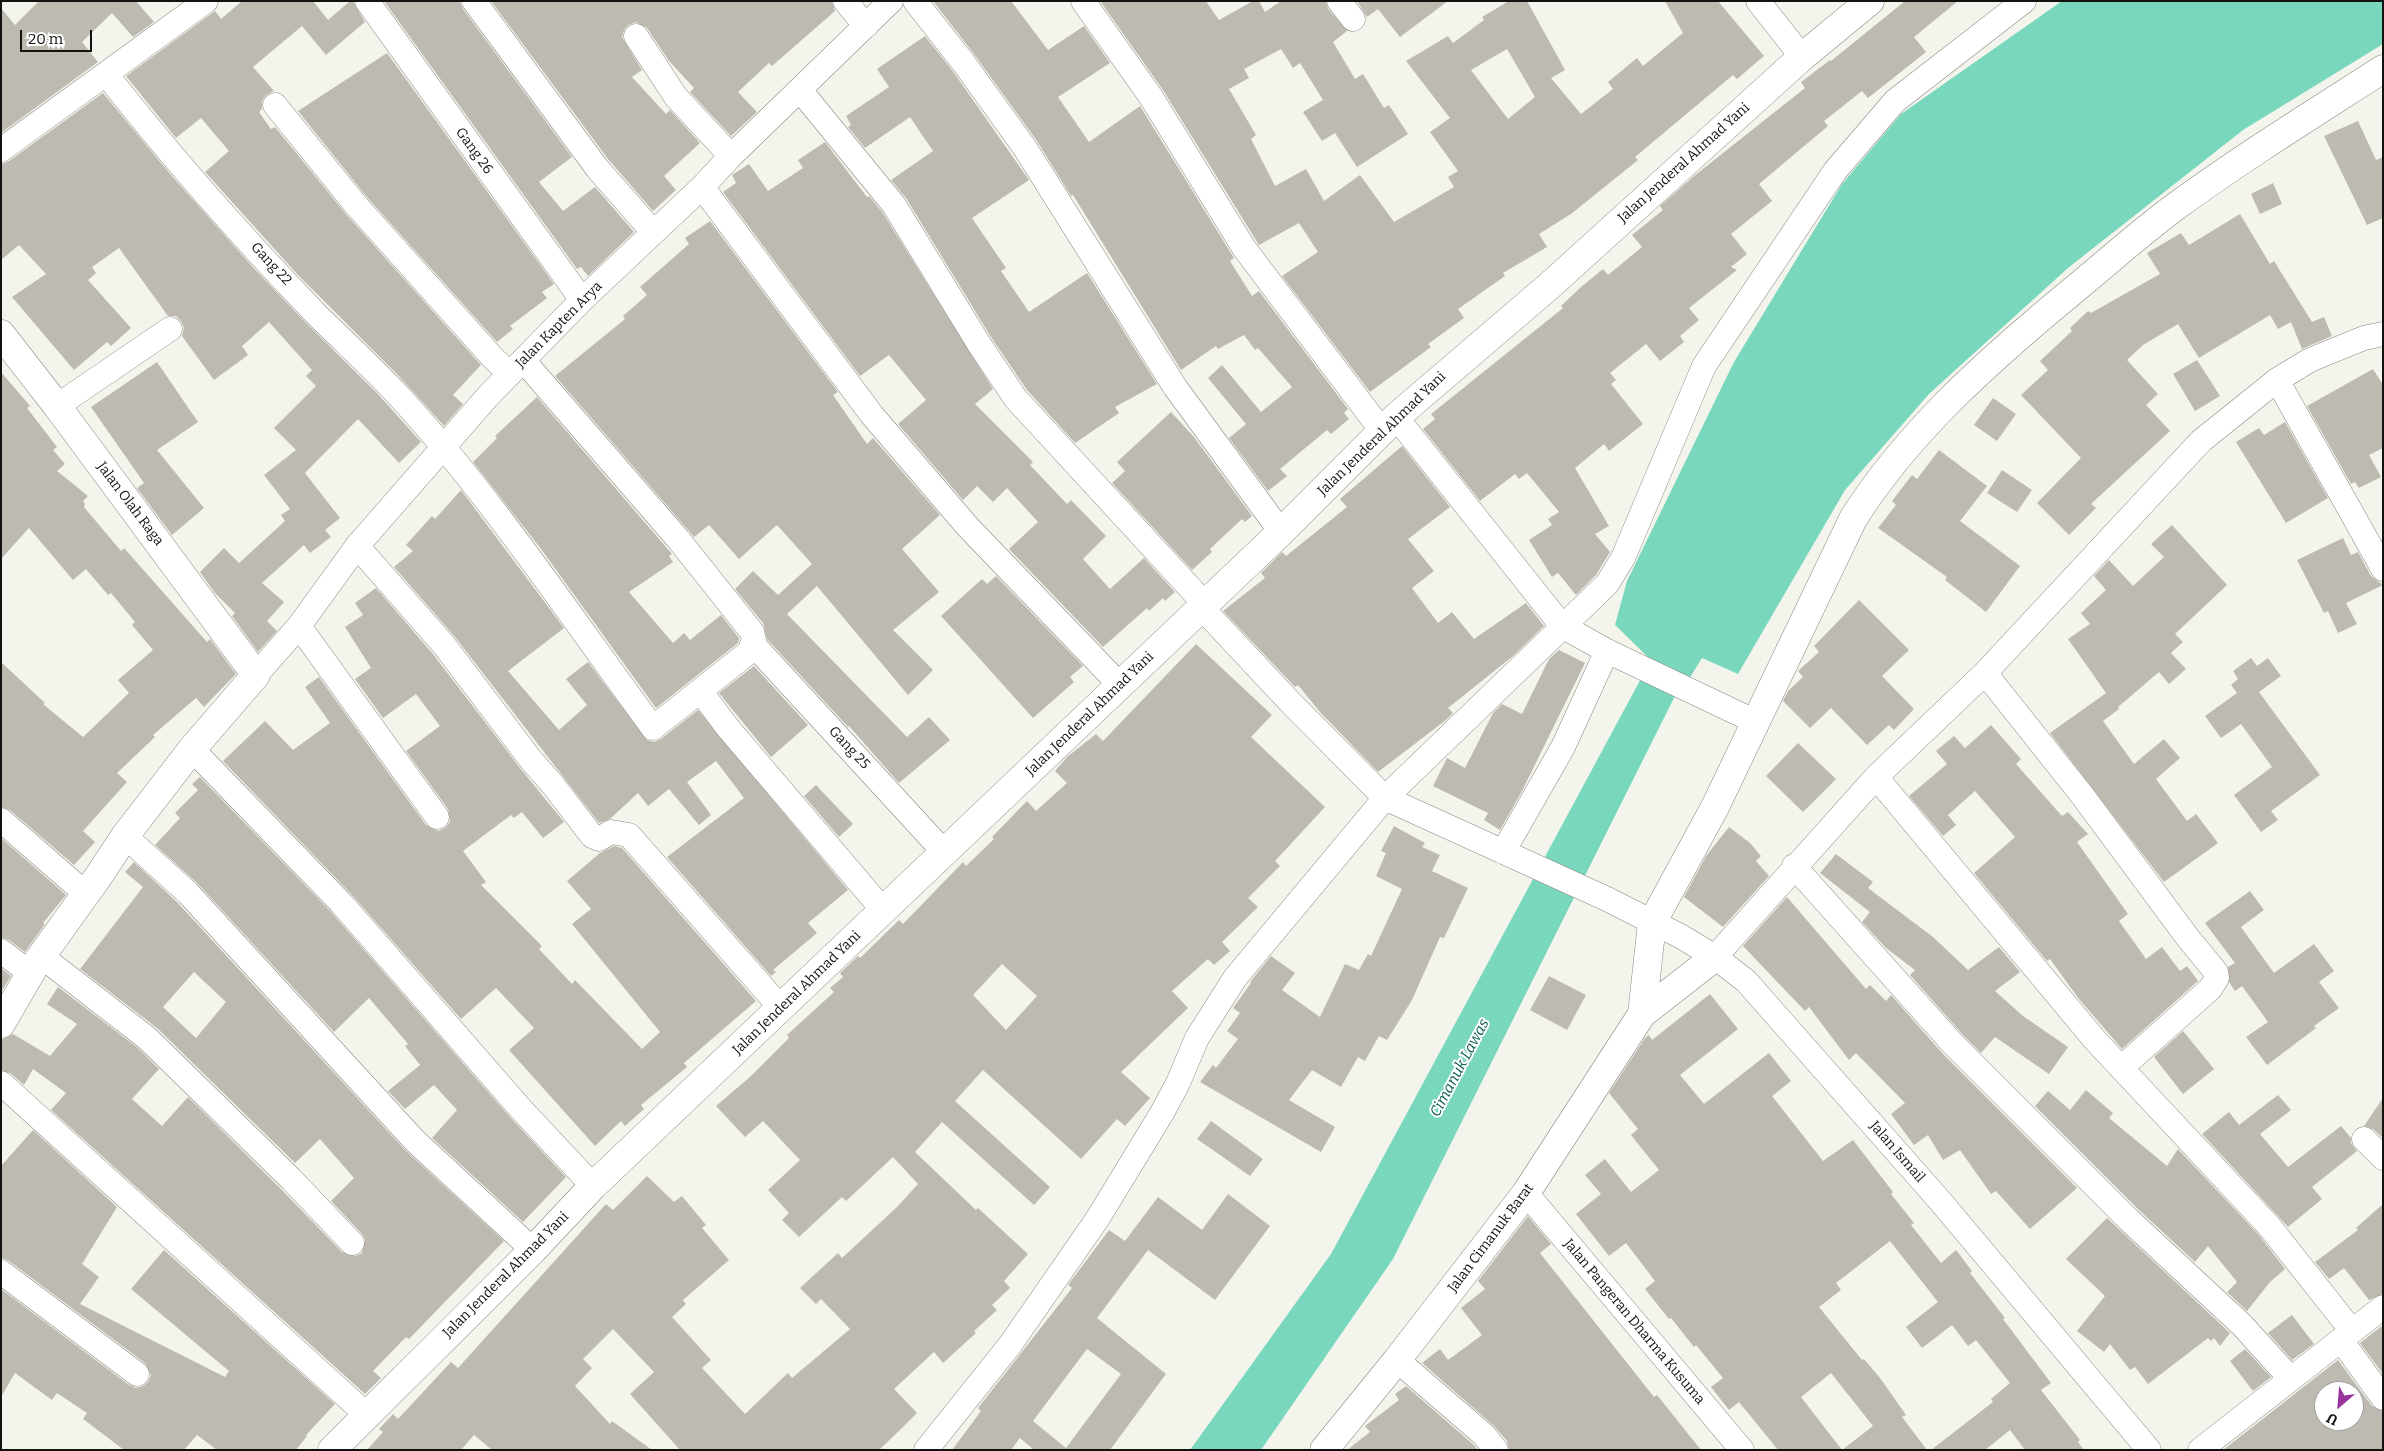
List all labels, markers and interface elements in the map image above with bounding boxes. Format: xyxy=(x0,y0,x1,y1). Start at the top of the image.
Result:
scale bar xyxy=(22,20,95,52)
text: 20 m xyxy=(28,30,63,48)
street label: Jalan Jenderal Ahmad Yani xyxy=(1615,99,1753,227)
street label: Gang 26 xyxy=(452,125,496,177)
street label: Gang 22 xyxy=(247,239,295,289)
street label: Jalan Kapten Arya xyxy=(512,278,606,372)
street label: Jalan Jenderal Ahmad Yani xyxy=(1315,368,1449,500)
street label: Jalan Olah Raga xyxy=(93,459,167,549)
street label: Jalan Jenderal Ahmad Yani xyxy=(1023,648,1157,780)
street label: Gang 25 xyxy=(825,723,873,773)
street label: Jalan Jenderal Ahmad Yani xyxy=(730,927,864,1059)
water label: Cimanuk Lawas xyxy=(1427,1016,1493,1120)
street label: Jalan Ismail xyxy=(1866,1118,1928,1186)
street label: Jalan Cimanuk Barat xyxy=(1445,1180,1537,1296)
street label: Jalan Jenderal Ahmad Yani xyxy=(440,1209,572,1341)
street label: Jalan Pangeran Dharma Kusuma xyxy=(1560,1236,1708,1408)
north arrow xyxy=(2314,1381,2364,1431)
text: U xyxy=(2324,1409,2341,1429)

